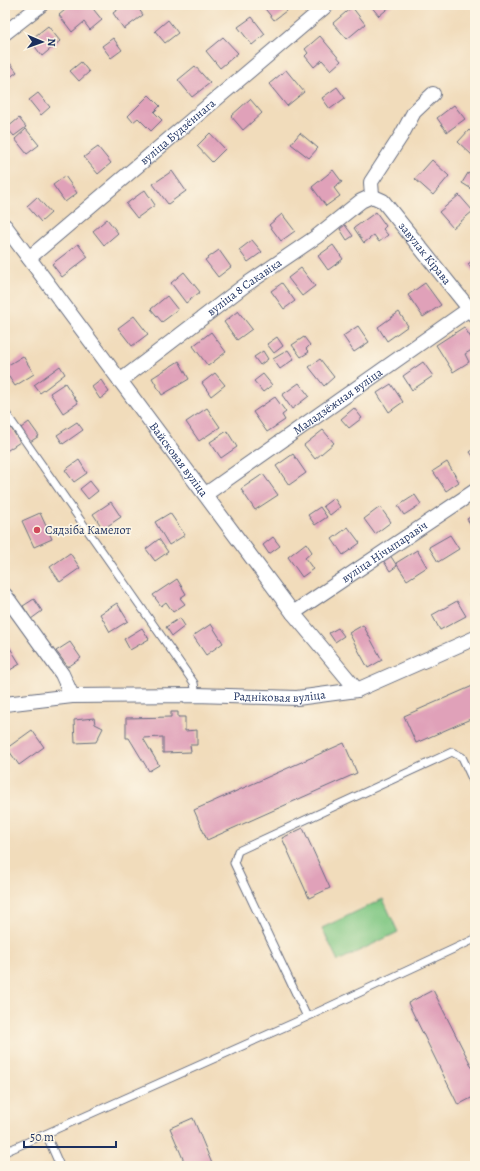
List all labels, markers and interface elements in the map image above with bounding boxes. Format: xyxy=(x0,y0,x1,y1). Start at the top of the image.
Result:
north arrow xyxy=(22,22,62,62)
text: N xyxy=(44,38,59,47)
street label: вуліца Будзённага xyxy=(137,95,219,168)
street label: завулак Кірава xyxy=(395,219,455,288)
street label: вуліца 8 Сакавіка xyxy=(204,254,285,319)
street label: Маладзёжная вуліца xyxy=(290,364,386,438)
street label: Вайсковая вуліца xyxy=(146,419,212,500)
street label: вуліца Нічыпаравіч xyxy=(338,517,431,586)
place label: Сядзіба Камелот xyxy=(45,522,132,538)
marker: Сядзіба Камелот xyxy=(32,525,42,535)
street label: Радніковая вуліца xyxy=(233,686,327,706)
scale bar xyxy=(24,1123,116,1149)
text: 50 m xyxy=(30,1129,54,1145)

